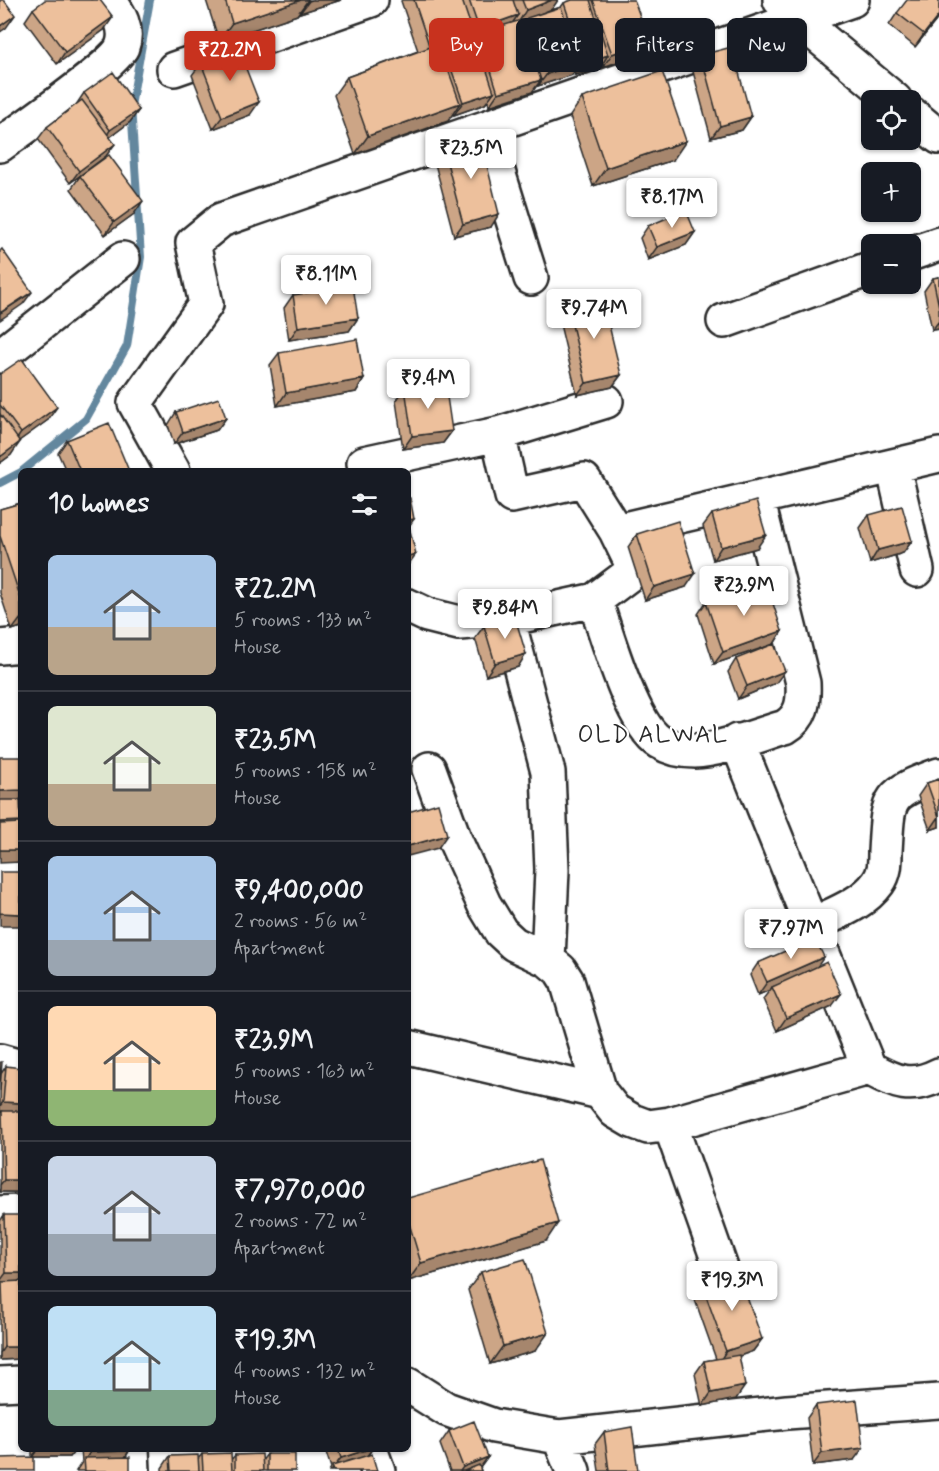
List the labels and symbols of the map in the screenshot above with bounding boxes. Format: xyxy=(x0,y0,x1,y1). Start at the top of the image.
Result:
pin: ₹22.2M xyxy=(181,31,279,82)
pin: ₹23.5M xyxy=(422,129,520,180)
pin: ₹8.17M xyxy=(623,178,721,229)
pin: ₹8.11M xyxy=(277,255,375,306)
pin: ₹9.74M xyxy=(545,289,643,340)
pin: ₹9.4M xyxy=(386,359,470,410)
pin: ₹23.9M xyxy=(695,566,793,617)
pin: ₹9.84M xyxy=(456,589,554,640)
district label: OLD ALWAL xyxy=(578,720,728,751)
pin: ₹7.97M xyxy=(742,909,840,960)
pin: ₹19.3M xyxy=(683,1261,781,1312)

